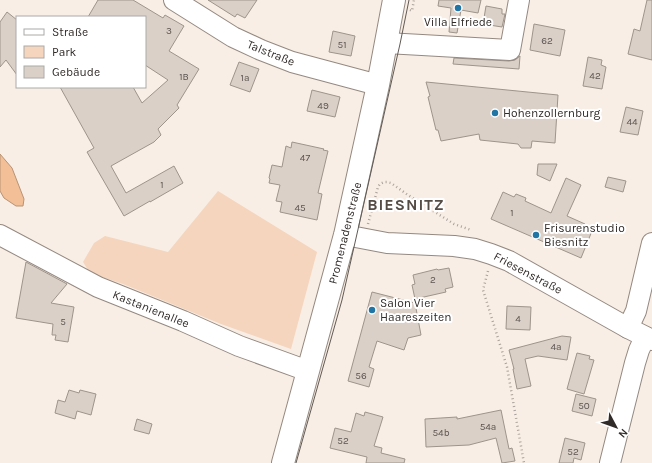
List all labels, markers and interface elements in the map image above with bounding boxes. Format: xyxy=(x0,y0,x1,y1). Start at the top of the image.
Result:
marker: Villa Elfriede xyxy=(453,3,463,13)
place label: Villa Elfriede xyxy=(424,15,492,29)
legend xyxy=(16,16,146,88)
text: Straße xyxy=(52,25,88,39)
house number: 3 xyxy=(166,25,172,37)
house number: 62 xyxy=(541,35,553,47)
street label: Talstraße xyxy=(245,37,297,69)
house number: 51 xyxy=(338,39,346,51)
text: Park xyxy=(52,45,77,59)
text: Gebäude xyxy=(52,65,100,79)
house number: 42 xyxy=(589,70,601,82)
house number: 1B xyxy=(179,71,189,83)
house number: 1a xyxy=(241,72,249,84)
house number: 49 xyxy=(317,100,329,112)
place label: Hohenzollernburg xyxy=(503,106,600,120)
marker: Hohenzollernburg xyxy=(490,108,500,118)
house number: 44 xyxy=(626,116,638,128)
house number: 47 xyxy=(300,152,310,164)
house number: 1 xyxy=(160,179,164,191)
street label: Promenadenstraße xyxy=(326,181,364,285)
district label: BIESNITZ xyxy=(367,195,445,214)
house number: 45 xyxy=(294,202,306,214)
house number: 1 xyxy=(510,207,514,219)
place label: Frisurenstudio Biesnitz xyxy=(544,221,625,249)
marker: Frisurenstudio Biesnitz xyxy=(531,230,541,240)
street label: Friesenstraße xyxy=(491,249,565,297)
house number: 2 xyxy=(430,274,436,286)
street label: Kastanienallee xyxy=(111,287,191,331)
place label: Salon Vier Haareszeiten xyxy=(380,296,451,324)
marker: Salon Vier Haareszeiten xyxy=(367,305,377,315)
house number: 4 xyxy=(515,313,521,325)
house number: 5 xyxy=(60,316,66,328)
house number: 4a xyxy=(550,341,562,353)
house number: 56 xyxy=(355,370,367,382)
house number: 50 xyxy=(578,400,590,412)
north arrow xyxy=(596,407,636,447)
house number: 54a xyxy=(480,421,496,433)
text: N xyxy=(616,426,631,440)
house number: 54b xyxy=(432,427,450,439)
house number: 52 xyxy=(337,435,349,447)
house number: 52 xyxy=(567,446,579,458)

